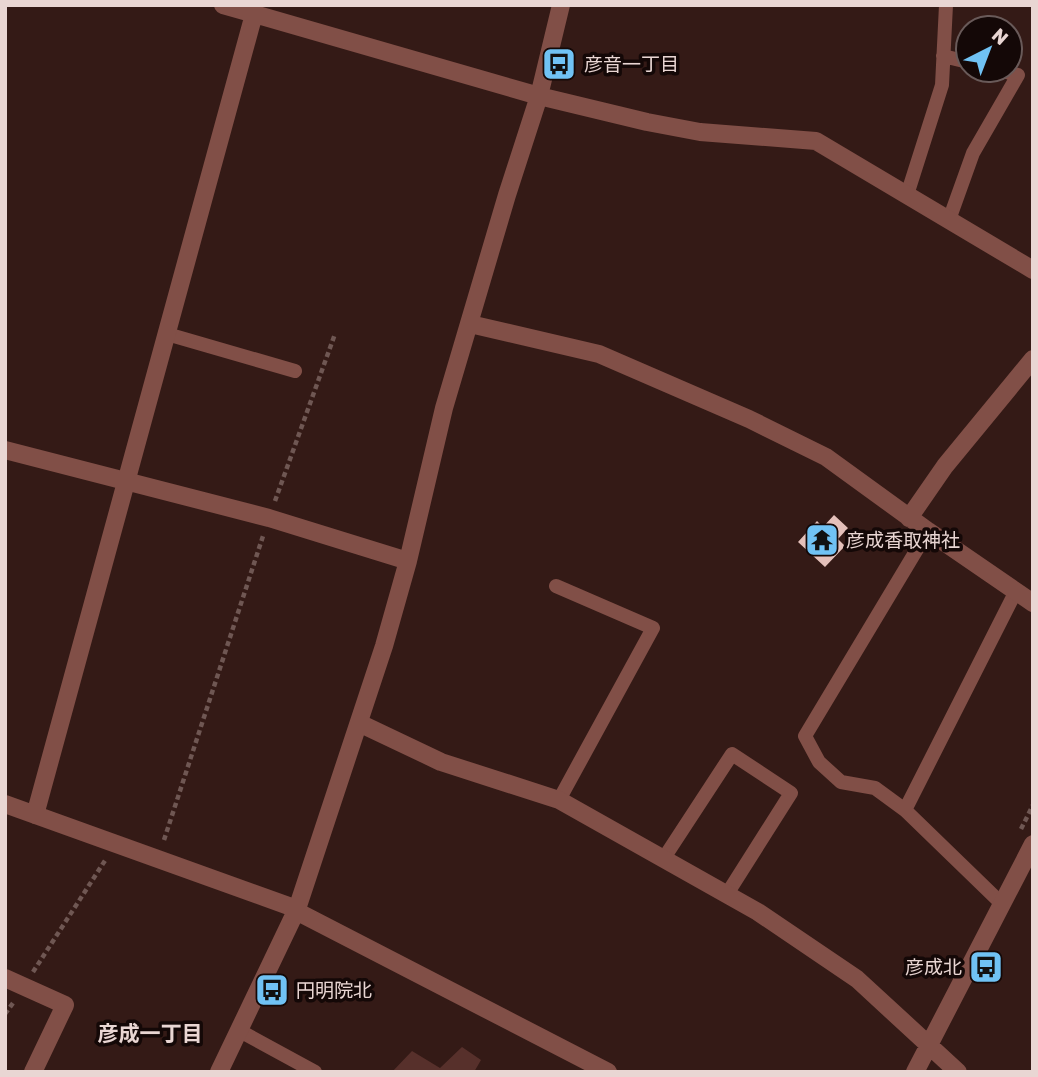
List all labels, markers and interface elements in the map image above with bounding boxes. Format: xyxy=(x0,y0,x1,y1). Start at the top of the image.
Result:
north arrow xyxy=(954,14,1024,84)
text: N xyxy=(987,24,1013,50)
bus stop icon: 彦音一丁目 xyxy=(540,45,578,83)
place label: 彦音一丁目 xyxy=(584,53,679,76)
temple icon: 彦成香取神社 xyxy=(803,521,841,559)
place label: 彦成香取神社 xyxy=(846,529,960,552)
bus stop icon: 彦成北 xyxy=(967,948,1005,986)
place label: 彦成北 xyxy=(905,956,962,979)
bus stop icon: 円明院北 xyxy=(253,971,291,1009)
place label: 円明院北 xyxy=(296,979,372,1002)
district label: 彦成一丁目 xyxy=(98,1021,203,1046)

